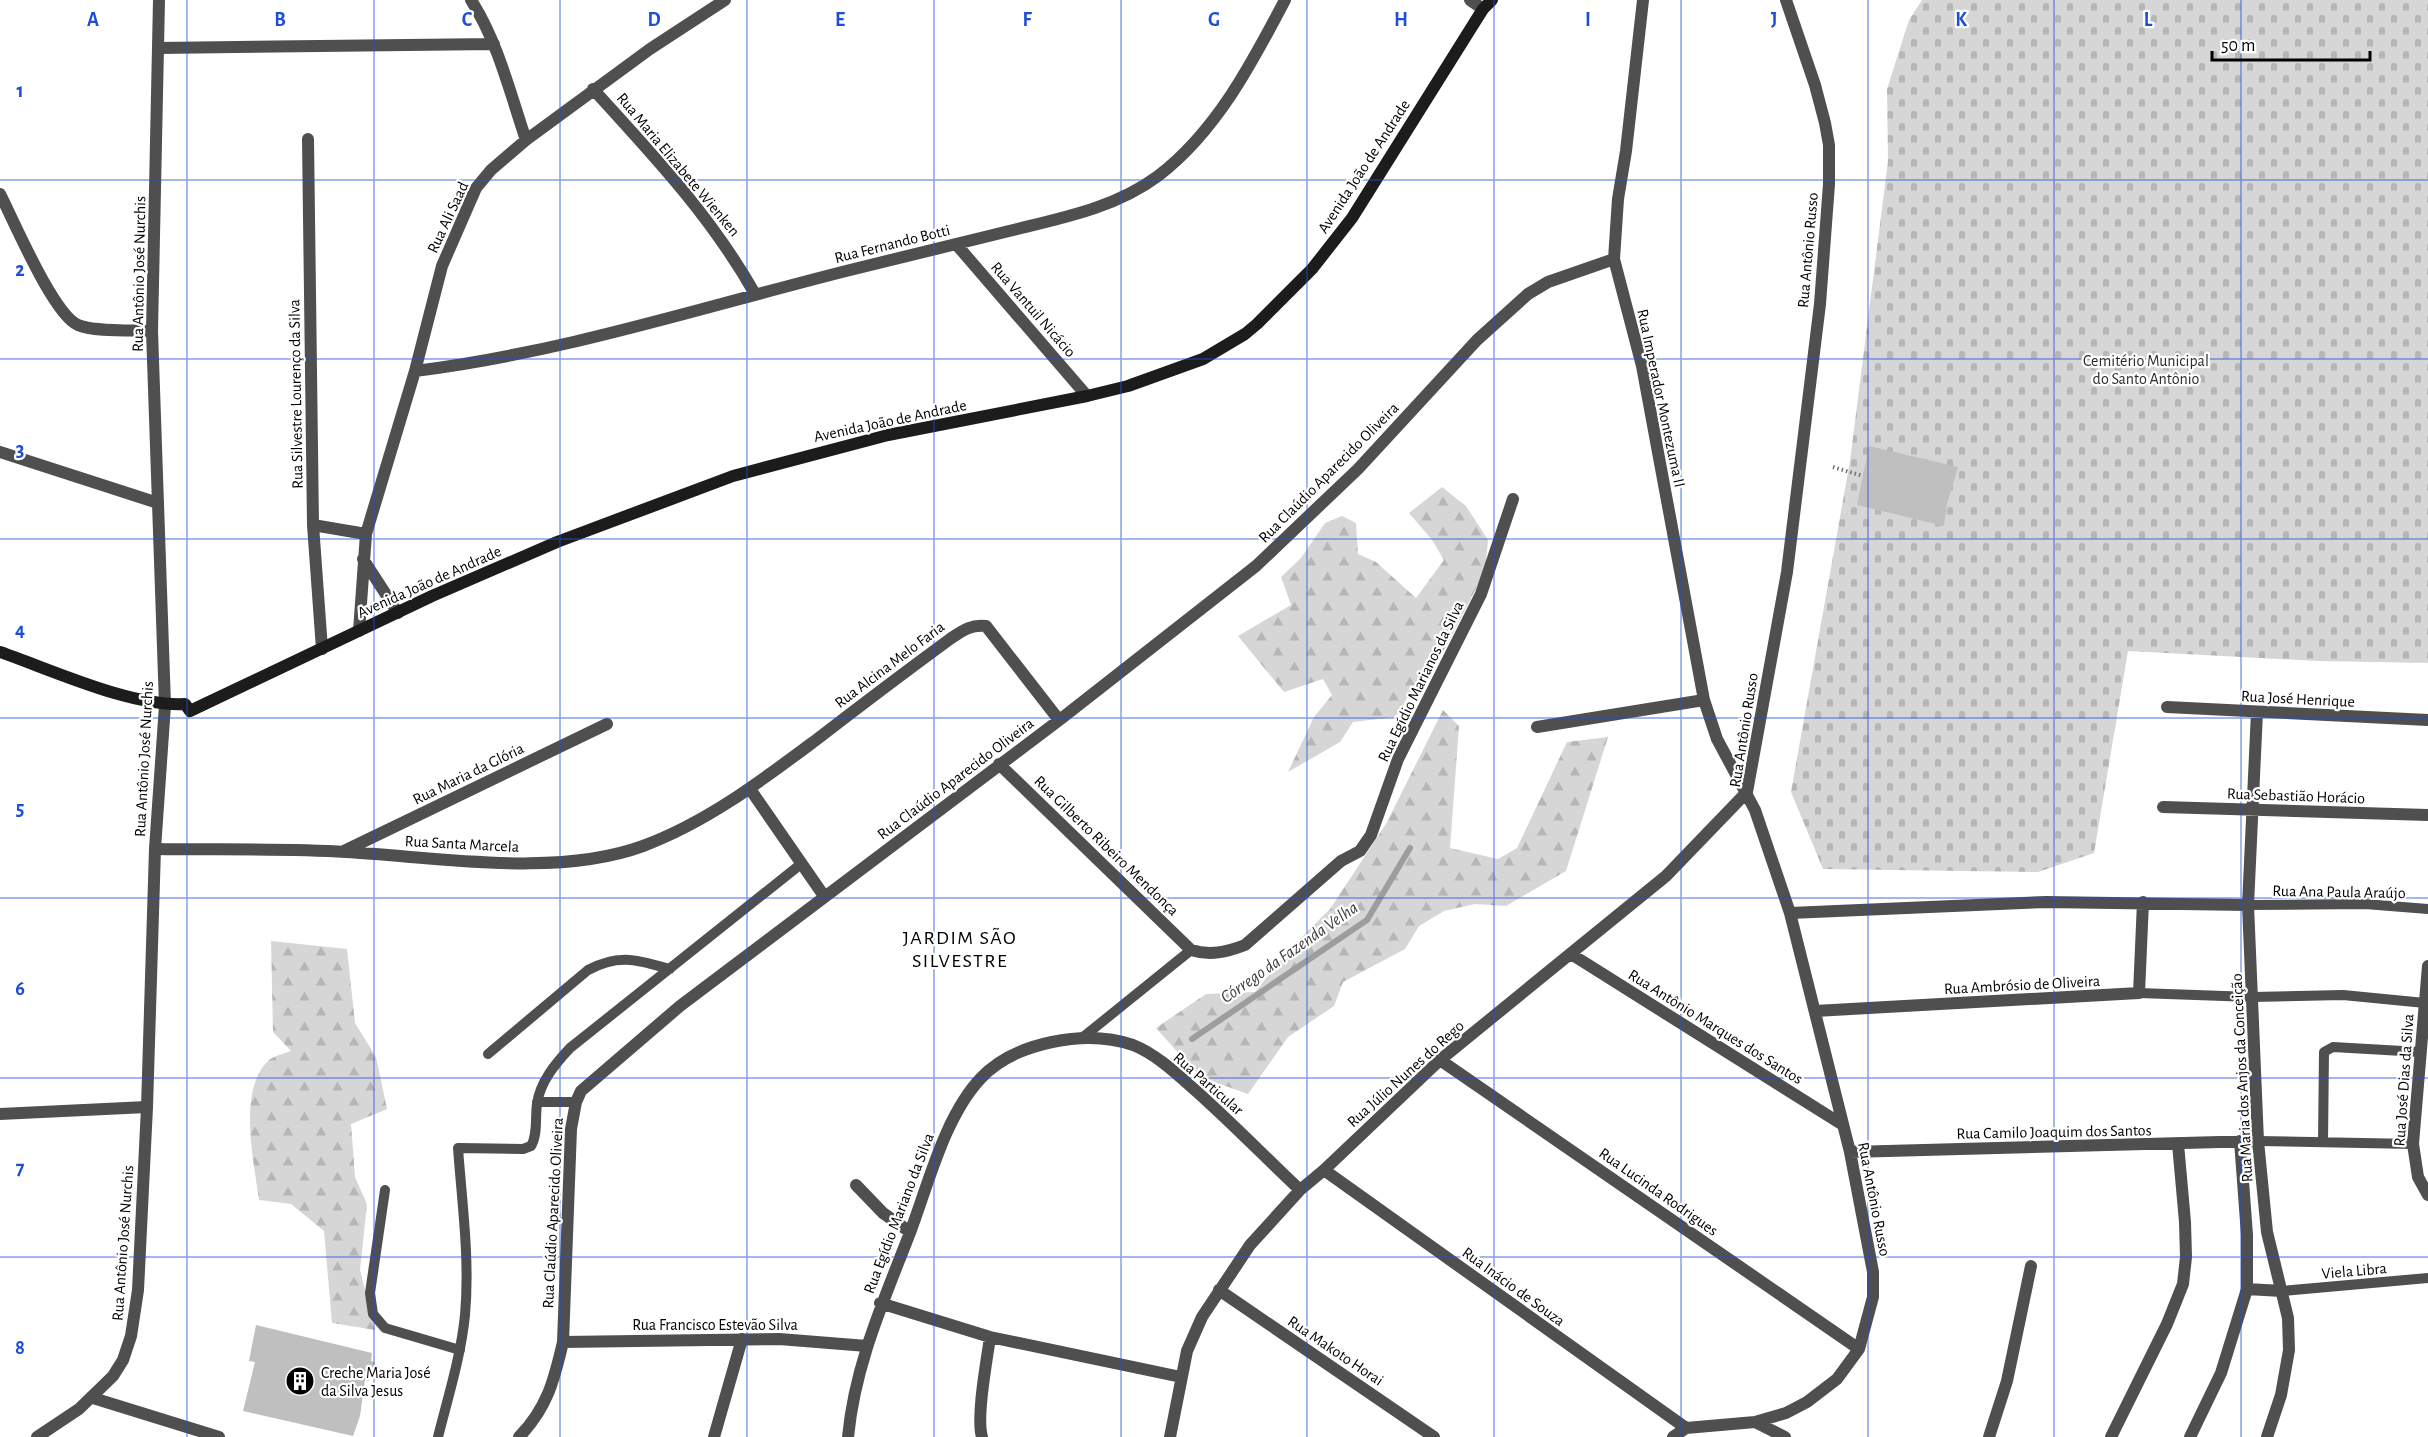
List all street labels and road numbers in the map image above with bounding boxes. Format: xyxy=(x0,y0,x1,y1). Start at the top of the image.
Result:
street label: Rua Maria Elizabete Wienken xyxy=(614,90,743,239)
street label: Avenida João de Andrade xyxy=(1315,97,1413,236)
street label: Rua Ali Saad xyxy=(424,179,471,256)
street label: Rua Antônio Russo xyxy=(1795,192,1821,308)
street label: Rua Antônio José Nurchis xyxy=(130,196,148,352)
street label: Rua Fernando Botti xyxy=(833,222,952,266)
street label: Rua Vantuil Nicácio xyxy=(988,259,1079,360)
street label: Rua Silvestre Lourenço da Silva xyxy=(286,299,306,489)
street label: Rua Imperador Montezuma II xyxy=(1634,308,1688,489)
street label: Avenida João de Andrade xyxy=(812,397,968,445)
street label: Rua Claúdio Aparecido Oliveira xyxy=(1256,400,1402,546)
street label: Avenida João de Andrade xyxy=(355,543,504,621)
street label: Rua Egídio Marianos da Silva xyxy=(1375,599,1467,764)
street label: Rua Alcina Melo Faria xyxy=(832,619,947,711)
street label: Rua Antônio Russo xyxy=(1727,672,1761,789)
street label: Rua Antônio José Nurchis xyxy=(132,681,156,837)
street label: Rua José Henrique xyxy=(2241,688,2355,710)
street label: Rua Claúdio Aparecido Oliveira xyxy=(875,715,1037,843)
street label: Rua Maria da Glória xyxy=(410,740,526,808)
street label: Rua Gilberto Ribeiro Mendonça xyxy=(1031,773,1182,919)
street label: Rua Sebastião Horácio xyxy=(2227,786,2366,806)
street label: Rua Santa Marcela xyxy=(404,833,519,855)
street label: Rua Ana Paula Araújo xyxy=(2272,883,2406,902)
street label: Rua Antônio Marques dos Santos xyxy=(1625,966,1806,1087)
street label: Rua Ambrósio de Oliveira xyxy=(1944,973,2101,997)
street label: Rua Maria dos Anjos da Conceição xyxy=(2229,973,2256,1183)
street label: Rua José Dias da Silva xyxy=(2391,1013,2417,1147)
street label: Rua Júlio Nunes do Rego xyxy=(1344,1017,1467,1130)
street label: Rua Particular xyxy=(1170,1049,1247,1119)
street label: Rua Claúdio Aparecido Oliveira xyxy=(540,1117,566,1309)
street label: Rua Camilo Joaquim dos Santos xyxy=(1956,1122,2152,1142)
street label: Rua Egídio Mariano da Silva xyxy=(861,1131,937,1296)
street label: Rua Antônio Russo xyxy=(1855,1141,1893,1258)
street label: Rua Lucinda Rodrigues xyxy=(1596,1145,1721,1239)
street label: Rua Antônio José Nurchis xyxy=(110,1165,136,1321)
street label: Rua Inácio de Souza xyxy=(1459,1244,1568,1329)
street label: Viela Libra xyxy=(2321,1260,2387,1282)
street label: Rua Makoto Horai xyxy=(1285,1313,1386,1389)
street label: Rua Francisco Estevão Silva xyxy=(632,1317,798,1333)

